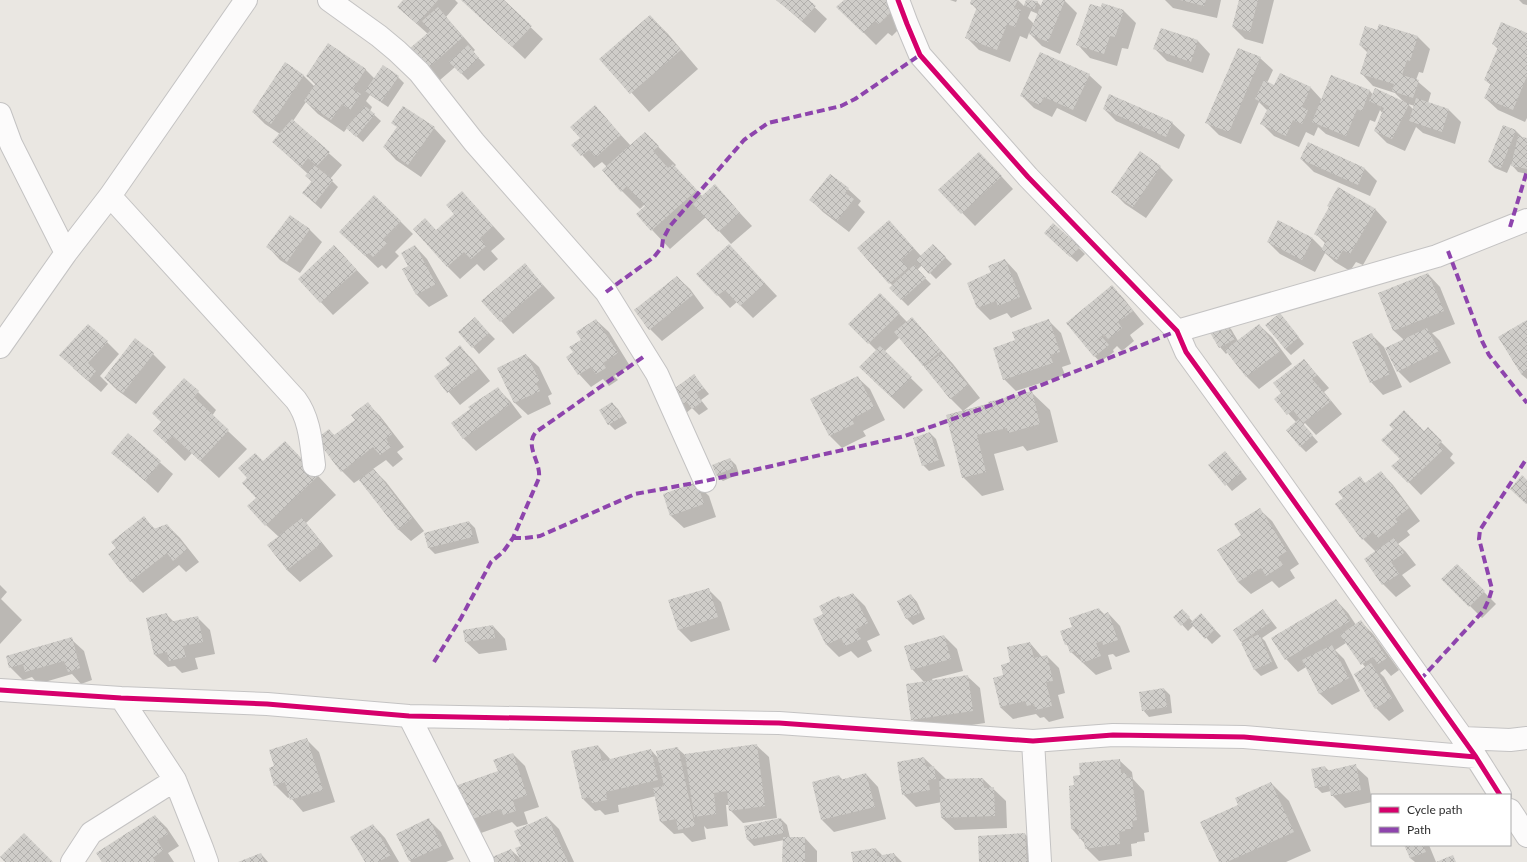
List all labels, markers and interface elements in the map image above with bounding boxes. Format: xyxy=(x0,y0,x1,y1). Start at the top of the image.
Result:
legend xyxy=(1371,794,1511,846)
text: Cycle path xyxy=(1407,802,1462,817)
text: Path xyxy=(1407,822,1431,837)

